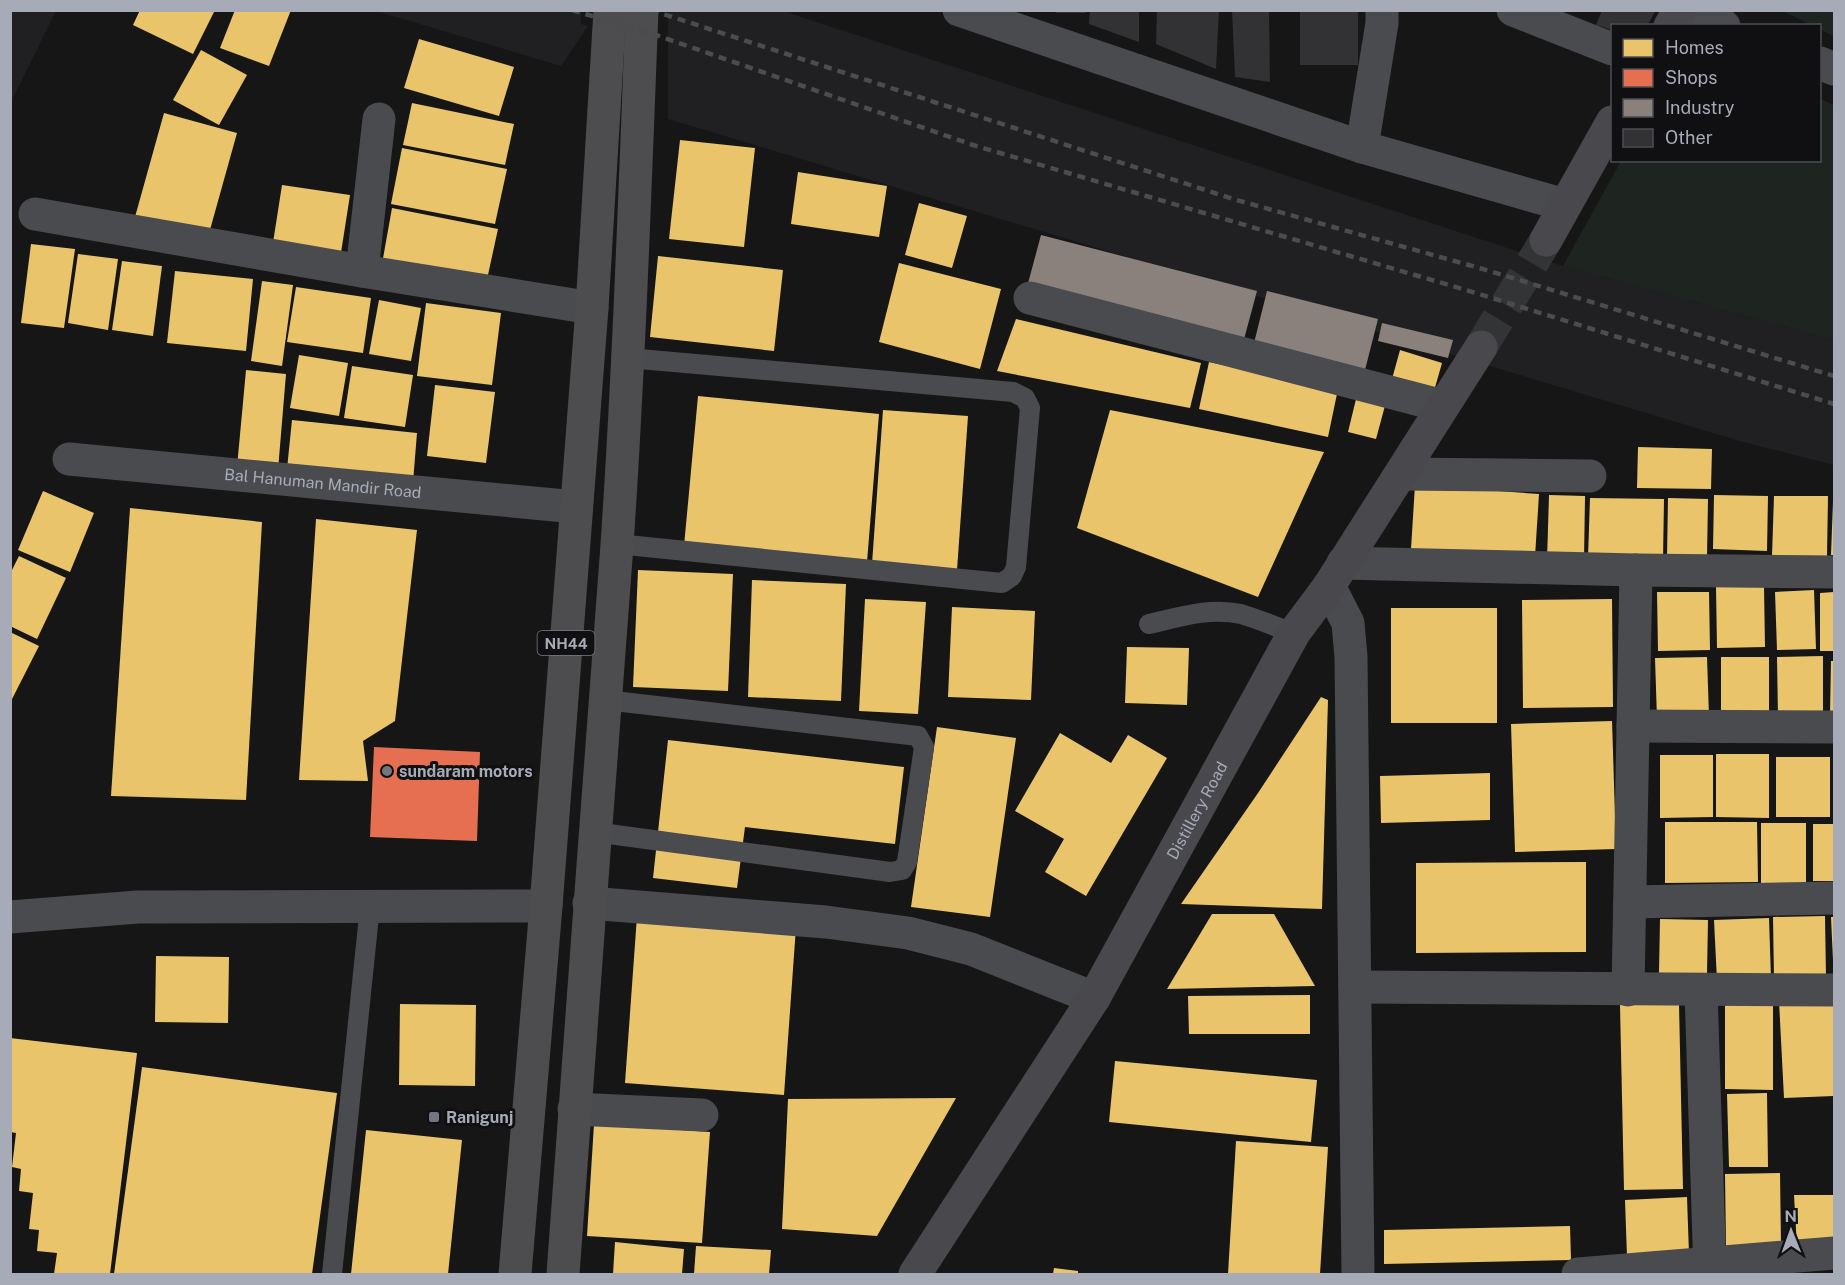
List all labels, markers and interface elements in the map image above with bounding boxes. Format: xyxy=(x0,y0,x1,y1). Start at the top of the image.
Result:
legend xyxy=(1611,24,1821,162)
text: Homes xyxy=(1665,37,1724,58)
text: Shops xyxy=(1665,67,1717,88)
text: Industry xyxy=(1665,97,1735,118)
text: Other xyxy=(1665,127,1713,148)
street label: Bal Hanuman Mandir Road xyxy=(223,464,422,502)
road number: NH44 xyxy=(538,631,594,655)
street label: Distillery Road xyxy=(1163,758,1231,862)
place label: sundaram motors xyxy=(399,762,533,781)
marker: sundaram motors xyxy=(380,764,394,778)
place label: Ranigunj xyxy=(446,1108,513,1127)
marker: Ranigunj xyxy=(427,1110,441,1124)
north arrow xyxy=(1761,1201,1821,1261)
text: N xyxy=(1784,1207,1797,1226)

